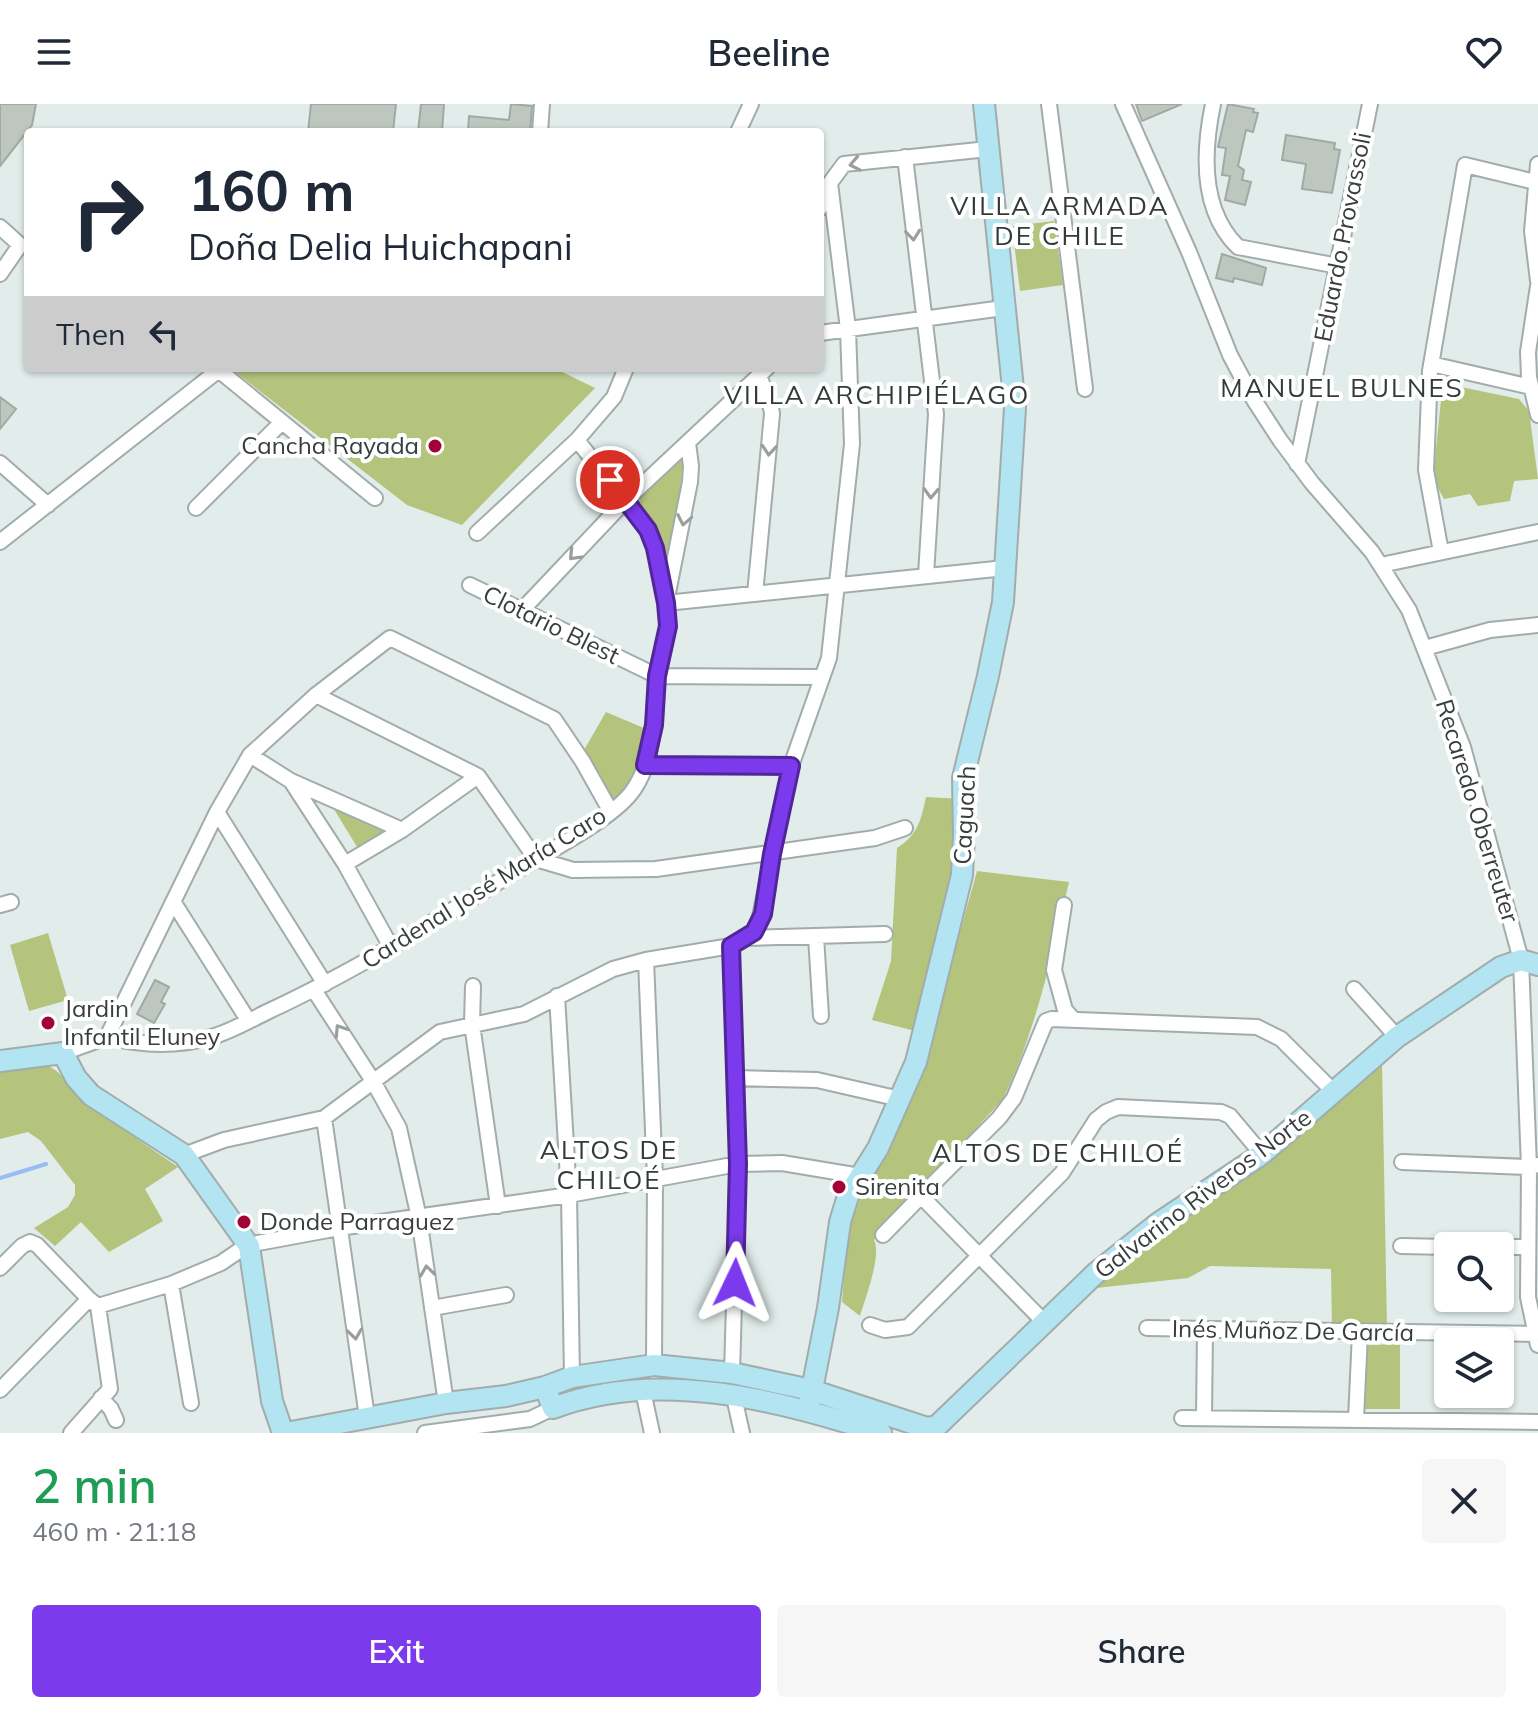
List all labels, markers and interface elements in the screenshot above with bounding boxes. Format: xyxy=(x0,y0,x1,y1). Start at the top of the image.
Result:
icon: menu xyxy=(32,30,76,74)
text: Beeline xyxy=(708,30,830,75)
icon: heart xyxy=(1462,30,1506,74)
street label: Eduardo Provassoli xyxy=(1307,129,1377,344)
one-way arrow xyxy=(849,154,862,171)
text: 160 m xyxy=(188,155,355,225)
icon: right xyxy=(56,160,160,264)
district label: VILLA ARMADA DE CHILE xyxy=(950,189,1170,252)
text: Doña Delia Huichapani xyxy=(188,224,572,269)
one-way arrow xyxy=(905,229,922,242)
icon: left xyxy=(142,312,186,356)
text: Then xyxy=(56,315,126,353)
district label: MANUEL BULNES xyxy=(1220,371,1464,404)
district label: VILLA ARCHIPIÉLAGO xyxy=(724,378,1030,411)
place label: Cancha Rayada xyxy=(241,430,419,460)
marker: Cancha Rayada xyxy=(426,437,444,455)
one-way arrow xyxy=(760,444,777,457)
pin xyxy=(576,446,644,514)
icon: arrive xyxy=(588,458,632,502)
one-way arrow xyxy=(923,487,940,500)
one-way arrow xyxy=(676,514,693,527)
one-way arrow xyxy=(569,546,583,561)
street label: Clotario Blest xyxy=(478,578,625,670)
street label: Recaredo Oberreuter xyxy=(1430,696,1526,926)
street label: Caguach xyxy=(946,765,982,865)
street label: Cardenal José María Caro xyxy=(356,800,611,975)
place label: Jardin Infantil Eluney xyxy=(64,993,220,1051)
marker: Jardin Infantil Eluney xyxy=(39,1014,57,1032)
one-way arrow xyxy=(334,1025,349,1039)
street label: Galvarino Riveros Norte xyxy=(1088,1102,1317,1285)
district label: ALTOS DE CHILOÉ xyxy=(540,1133,678,1196)
district label: ALTOS DE CHILOÉ xyxy=(932,1136,1184,1169)
place label: Sirenita xyxy=(855,1171,940,1201)
marker: Sirenita xyxy=(830,1178,848,1196)
place label: Donde Parraguez xyxy=(260,1206,454,1236)
marker: Donde Parraguez xyxy=(235,1213,253,1231)
map controls xyxy=(1434,1232,1514,1408)
button: search xyxy=(1434,1232,1514,1312)
position arrow xyxy=(693,1241,777,1325)
one-way arrow xyxy=(419,1264,436,1278)
street label: Inés Muñoz De García xyxy=(1172,1313,1414,1347)
one-way arrow xyxy=(346,1327,363,1341)
button: layers xyxy=(1434,1328,1514,1408)
text: 2 min xyxy=(32,1455,157,1515)
button: close xyxy=(1422,1459,1506,1543)
text: 460 m · 21:18 xyxy=(32,1515,196,1548)
button: Exit xyxy=(32,1605,761,1697)
button: Share xyxy=(777,1605,1506,1697)

